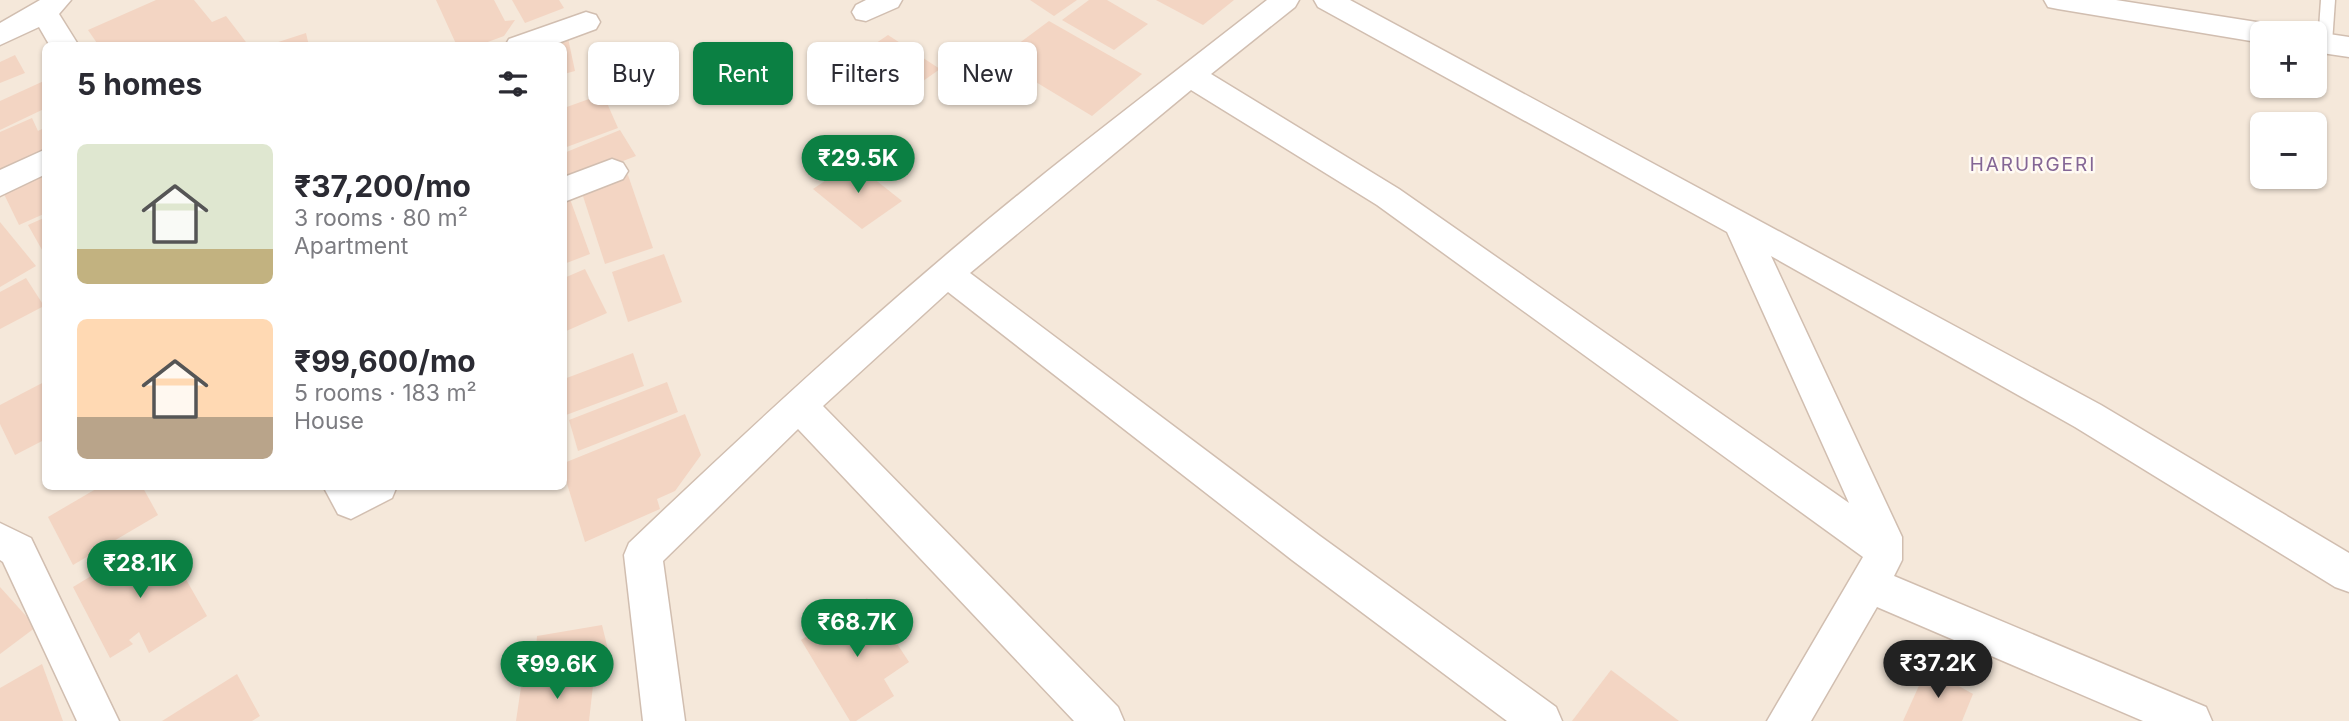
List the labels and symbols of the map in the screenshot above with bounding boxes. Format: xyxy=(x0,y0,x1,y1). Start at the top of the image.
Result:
pin: ₹29.5K xyxy=(801,136,915,195)
district label: HARURGERI xyxy=(1970,153,2096,176)
pin: ₹28.1K xyxy=(83,540,197,600)
pin: ₹68.7K xyxy=(800,600,914,659)
pin: ₹37.2K xyxy=(1881,640,1995,700)
pin: ₹99.6K xyxy=(500,642,614,701)

